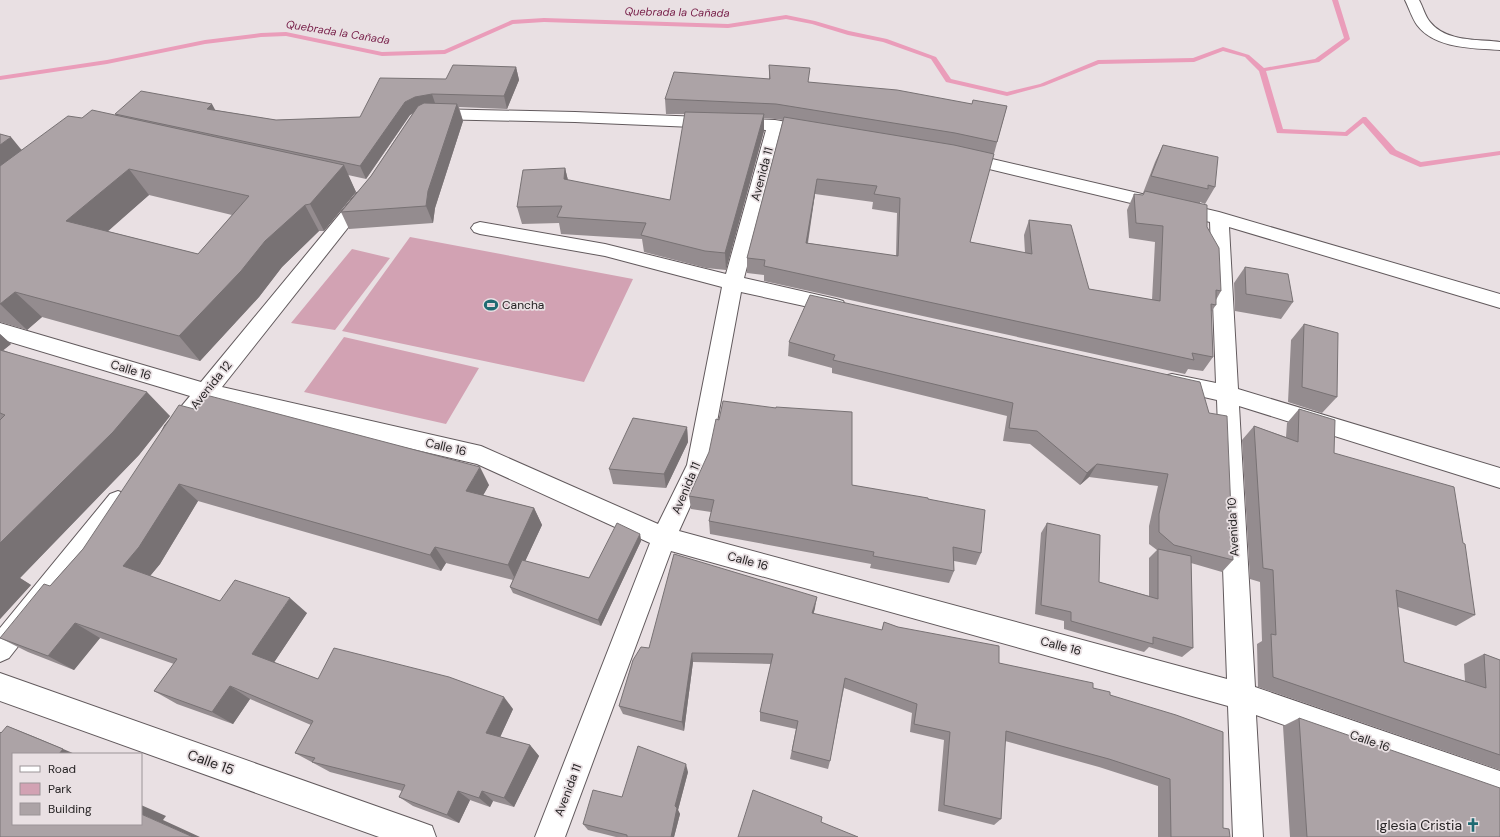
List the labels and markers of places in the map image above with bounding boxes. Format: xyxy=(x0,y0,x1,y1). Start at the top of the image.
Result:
sports icon: Cancha xyxy=(483,297,499,313)
place label: Cancha xyxy=(502,297,544,313)
place label: Iglesia Cristia xyxy=(1376,816,1462,834)
church icon: Iglesia Cristia xyxy=(1465,817,1481,833)

